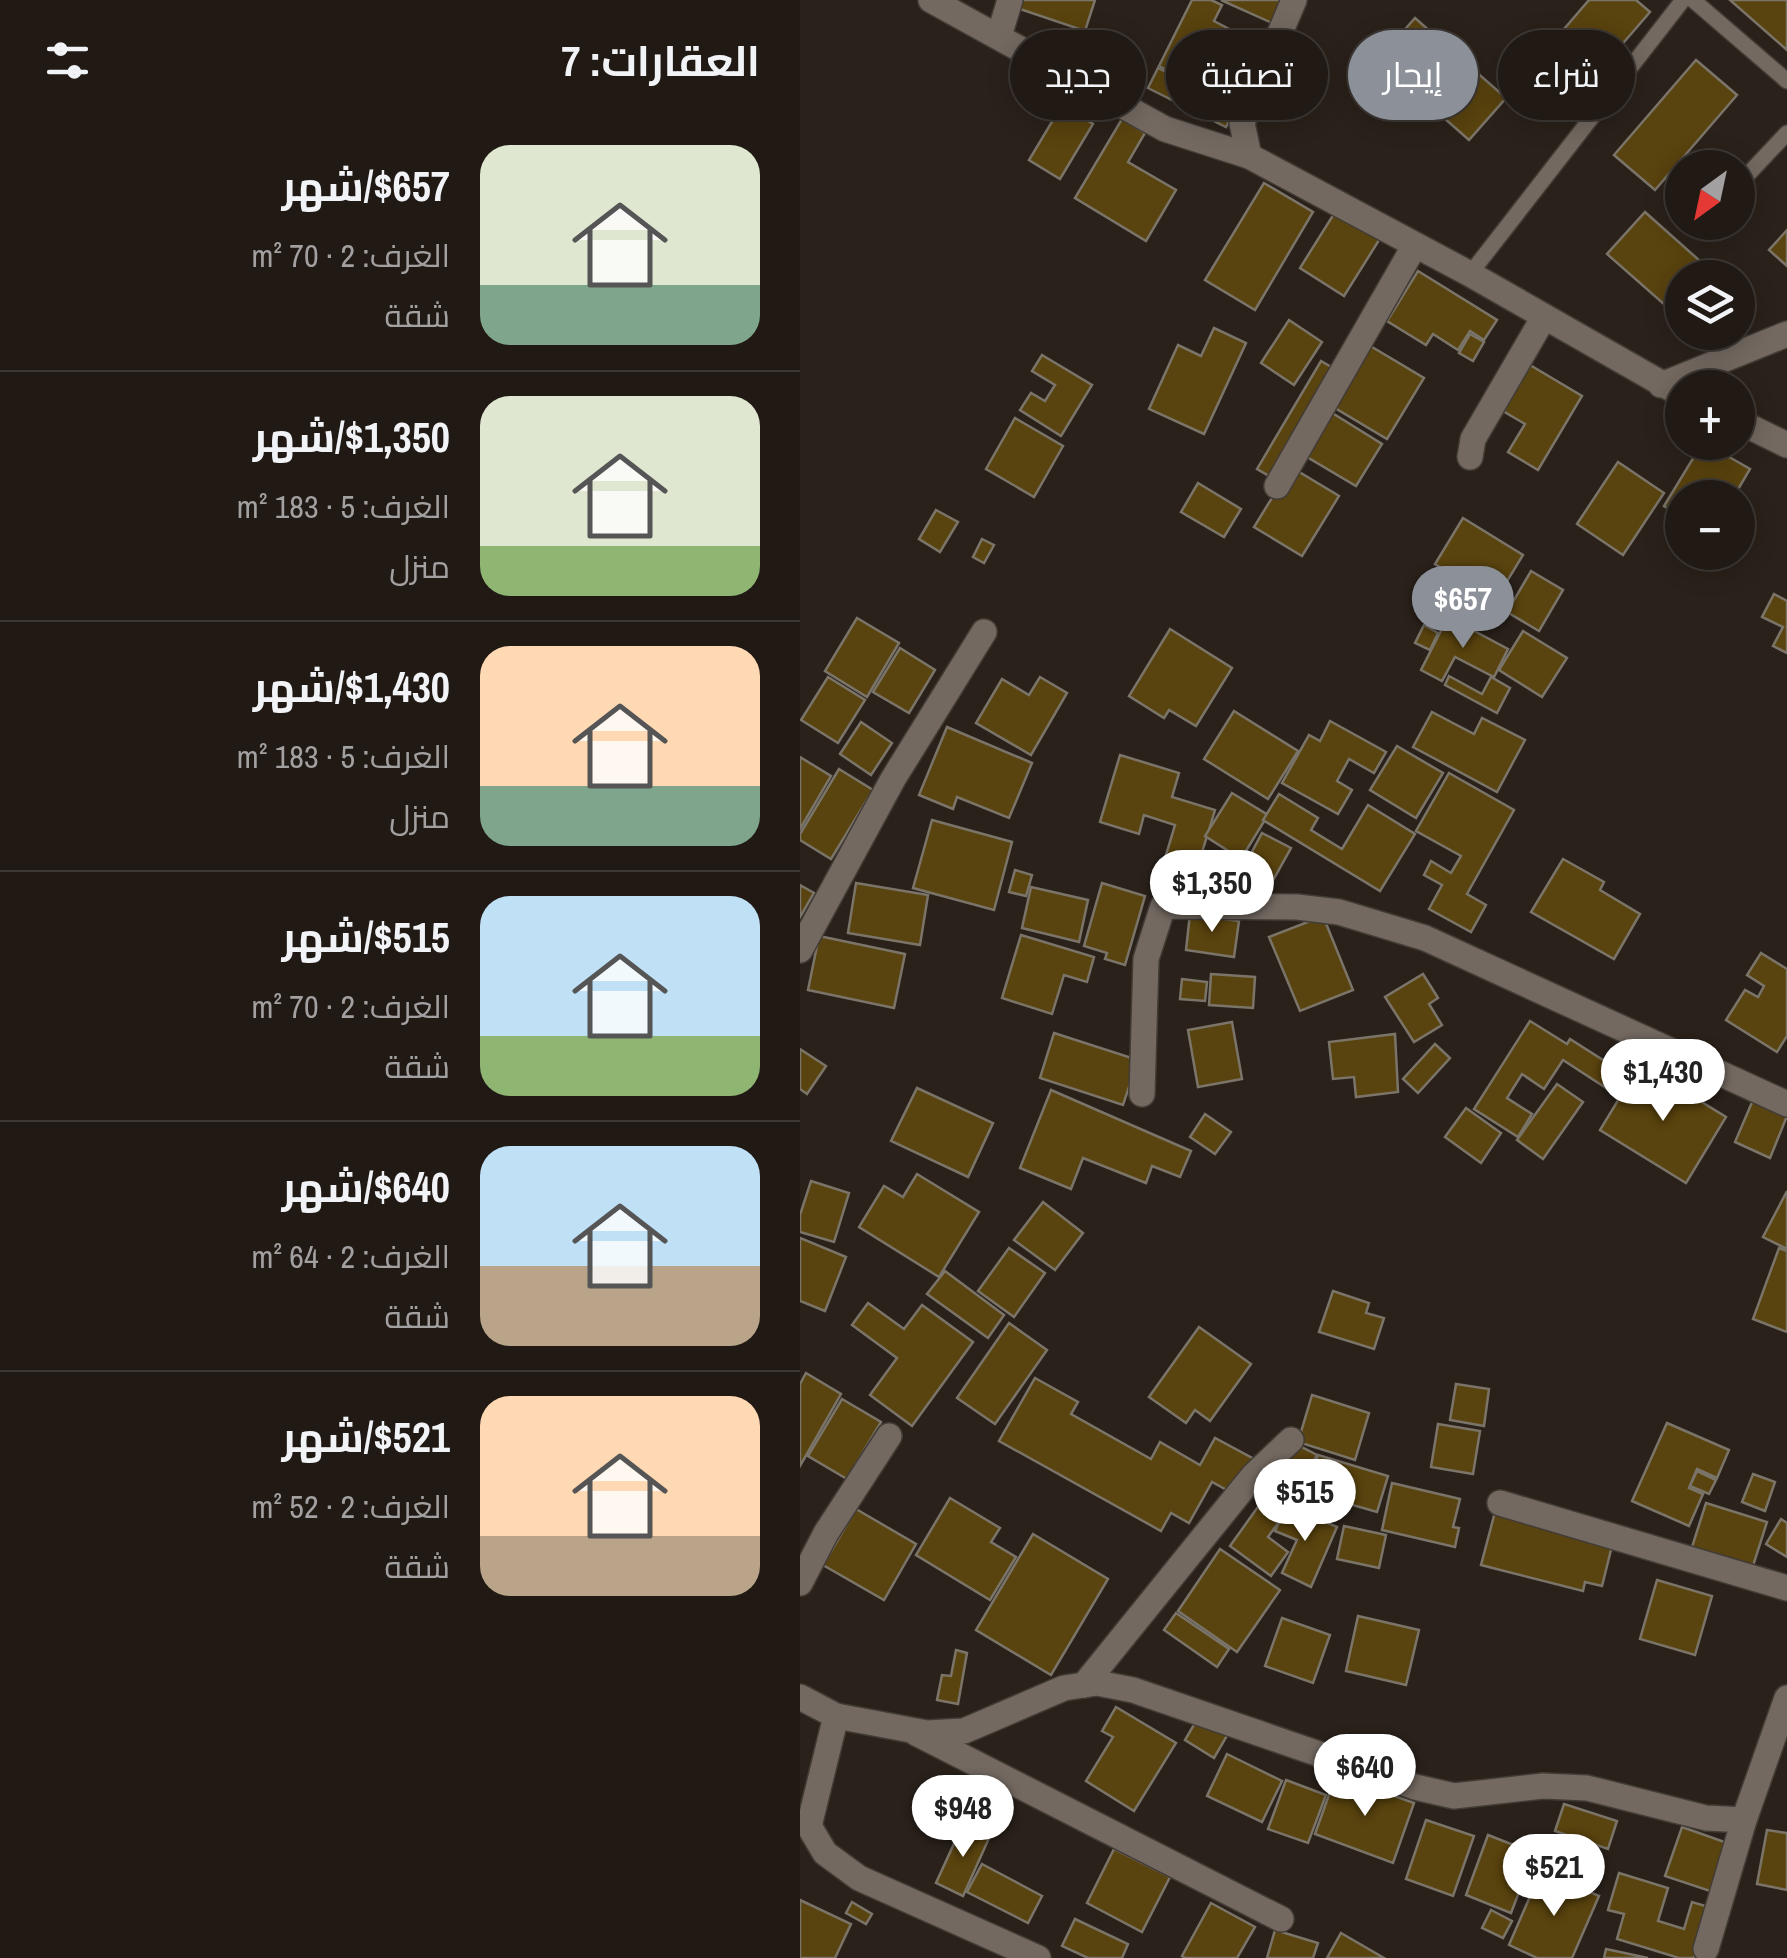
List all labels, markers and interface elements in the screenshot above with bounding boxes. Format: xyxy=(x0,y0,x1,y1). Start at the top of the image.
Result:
chip: جديد xyxy=(1010,30,1146,120)
chip: تصفية xyxy=(1166,30,1328,120)
chip: إيجار xyxy=(1348,30,1478,120)
chip: شراء xyxy=(1498,30,1635,120)
icon: filters xyxy=(40,33,95,88)
text: العقارات: 7 xyxy=(561,33,760,89)
north arrow xyxy=(1665,150,1755,240)
map controls xyxy=(1665,150,1755,570)
text: $657/شهر xyxy=(282,158,450,214)
icon: home xyxy=(560,185,680,305)
text: الغرف: 2 · 70 m² xyxy=(251,234,450,277)
button: layers xyxy=(1665,260,1755,350)
text: شقة xyxy=(385,294,450,337)
button: + xyxy=(1665,370,1755,460)
text: $1,350/شهر xyxy=(253,409,450,465)
icon: home xyxy=(560,436,680,556)
button: − xyxy=(1665,480,1755,570)
text: الغرف: 5 · 183 m² xyxy=(237,485,450,528)
text: منزل xyxy=(389,545,450,588)
pin: $657 xyxy=(1404,566,1522,651)
text: $657 xyxy=(1434,577,1492,620)
text: $1,430/شهر xyxy=(253,659,450,715)
icon: home xyxy=(560,686,680,806)
text: الغرف: 5 · 183 m² xyxy=(237,735,450,778)
text: منزل xyxy=(389,795,450,838)
pin: $1,350 xyxy=(1131,850,1293,935)
text: $1,350 xyxy=(1172,861,1252,904)
text: $515/شهر xyxy=(282,909,450,965)
icon: home xyxy=(560,936,680,1056)
text: الغرف: 2 · 70 m² xyxy=(251,985,450,1028)
pin: $1,430 xyxy=(1582,1039,1744,1124)
text: شقة xyxy=(385,1045,450,1088)
text: $1,430 xyxy=(1623,1050,1703,1093)
text: $640/شهر xyxy=(282,1159,450,1215)
icon: home xyxy=(560,1186,680,1306)
text: الغرف: 2 · 64 m² xyxy=(251,1235,450,1278)
text: شقة xyxy=(385,1295,450,1338)
text: $521/شهر xyxy=(282,1409,450,1465)
icon: home xyxy=(560,1436,680,1556)
pin: $515 xyxy=(1246,1459,1364,1544)
text: $515 xyxy=(1276,1470,1334,1513)
text: الغرف: 2 · 52 m² xyxy=(251,1485,450,1528)
text: شقة xyxy=(385,1545,450,1588)
pin: $640 xyxy=(1306,1734,1424,1819)
text: $640 xyxy=(1336,1745,1394,1788)
pin: $948 xyxy=(904,1775,1022,1860)
text: $948 xyxy=(934,1786,992,1829)
pin: $521 xyxy=(1495,1834,1613,1919)
text: $521 xyxy=(1525,1845,1583,1888)

